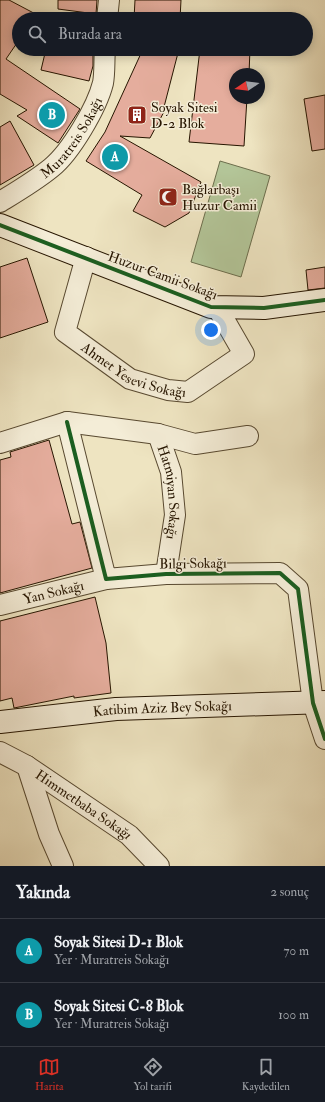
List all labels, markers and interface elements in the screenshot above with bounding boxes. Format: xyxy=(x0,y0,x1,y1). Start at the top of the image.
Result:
search box xyxy=(12,12,313,56)
icon: search xyxy=(26,23,48,45)
text: Burada ara xyxy=(58,25,122,44)
north arrow xyxy=(229,68,265,104)
street label: Muratreis Sokağı xyxy=(37,95,106,182)
place label: Soyak Sitesi D-2 Blok xyxy=(151,99,218,132)
pin: B xyxy=(39,100,65,130)
building icon: Soyak Sitesi D-2 Blok xyxy=(126,104,148,126)
pin: A xyxy=(102,142,128,172)
place label: Bağlarbaşı Huzur Camii xyxy=(182,181,257,214)
mosque icon: Bağlarbaşı Huzur Camii xyxy=(157,186,179,208)
street label: Huzur Camii Sokağı xyxy=(106,248,220,303)
your location xyxy=(201,320,221,340)
street label: Ahmet Yesevi Sokağı xyxy=(77,338,187,401)
street label: Hatmiyan Sokağı xyxy=(153,443,183,541)
street label: Bilgi Sokağı xyxy=(159,554,227,573)
street label: Yan Sokağı xyxy=(22,577,86,608)
street label: Katibim Aziz Bey Sokağı xyxy=(92,697,232,721)
street label: Himmetbaba Sokağı xyxy=(32,766,136,843)
text: Yakında xyxy=(16,882,70,903)
text: 2 sonuç xyxy=(270,884,309,900)
text: Soyak Sitesi D-1 Blok xyxy=(54,933,183,952)
text: A xyxy=(25,943,33,959)
text: 70 m xyxy=(284,943,309,959)
text: Yer · Muratreis Sokağı xyxy=(54,952,169,968)
text: Soyak Sitesi C-8 Blok xyxy=(54,997,184,1016)
text: B xyxy=(25,1007,33,1023)
text: 100 m xyxy=(278,1007,309,1023)
text: Yer · Muratreis Sokağı xyxy=(54,1016,169,1032)
tab: Harita xyxy=(35,1056,64,1093)
tab: Yol tarifi xyxy=(133,1056,172,1093)
tab: Kaydedilen xyxy=(242,1056,290,1093)

